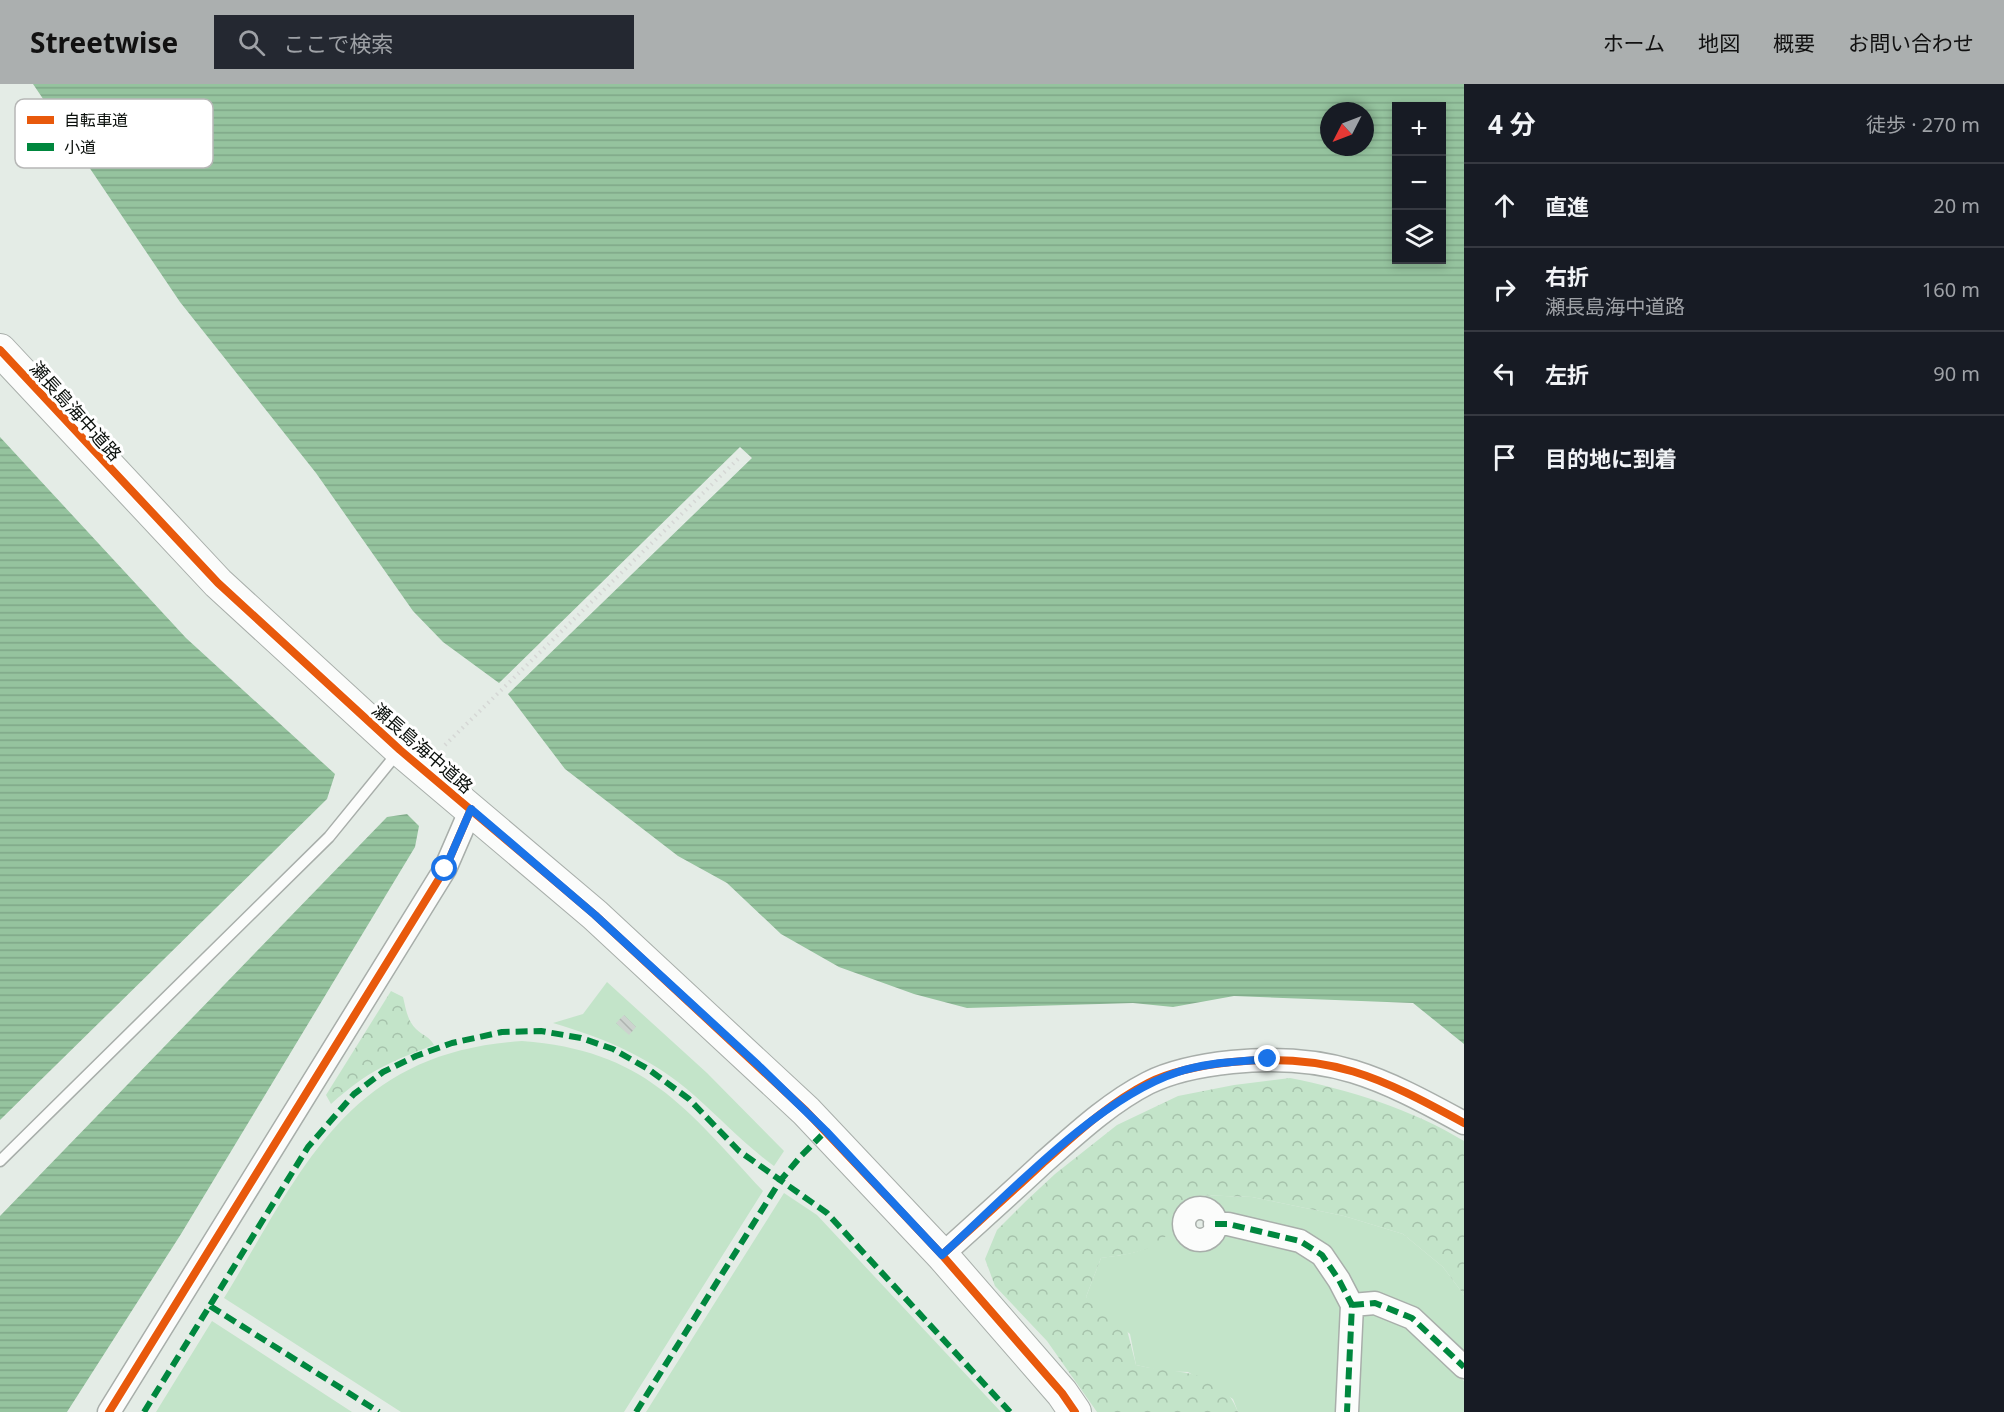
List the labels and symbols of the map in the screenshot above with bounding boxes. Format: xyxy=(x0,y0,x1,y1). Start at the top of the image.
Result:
legend xyxy=(15,99,213,168)
north arrow xyxy=(1320,102,1374,156)
text: 自転車道 xyxy=(64,109,128,131)
text: 小道 xyxy=(64,136,96,158)
street label: 瀬長島海中道路 xyxy=(25,356,127,466)
street label: 瀬長島海中道路 xyxy=(368,698,478,798)
route start xyxy=(431,855,457,881)
route end xyxy=(1254,1045,1280,1071)

